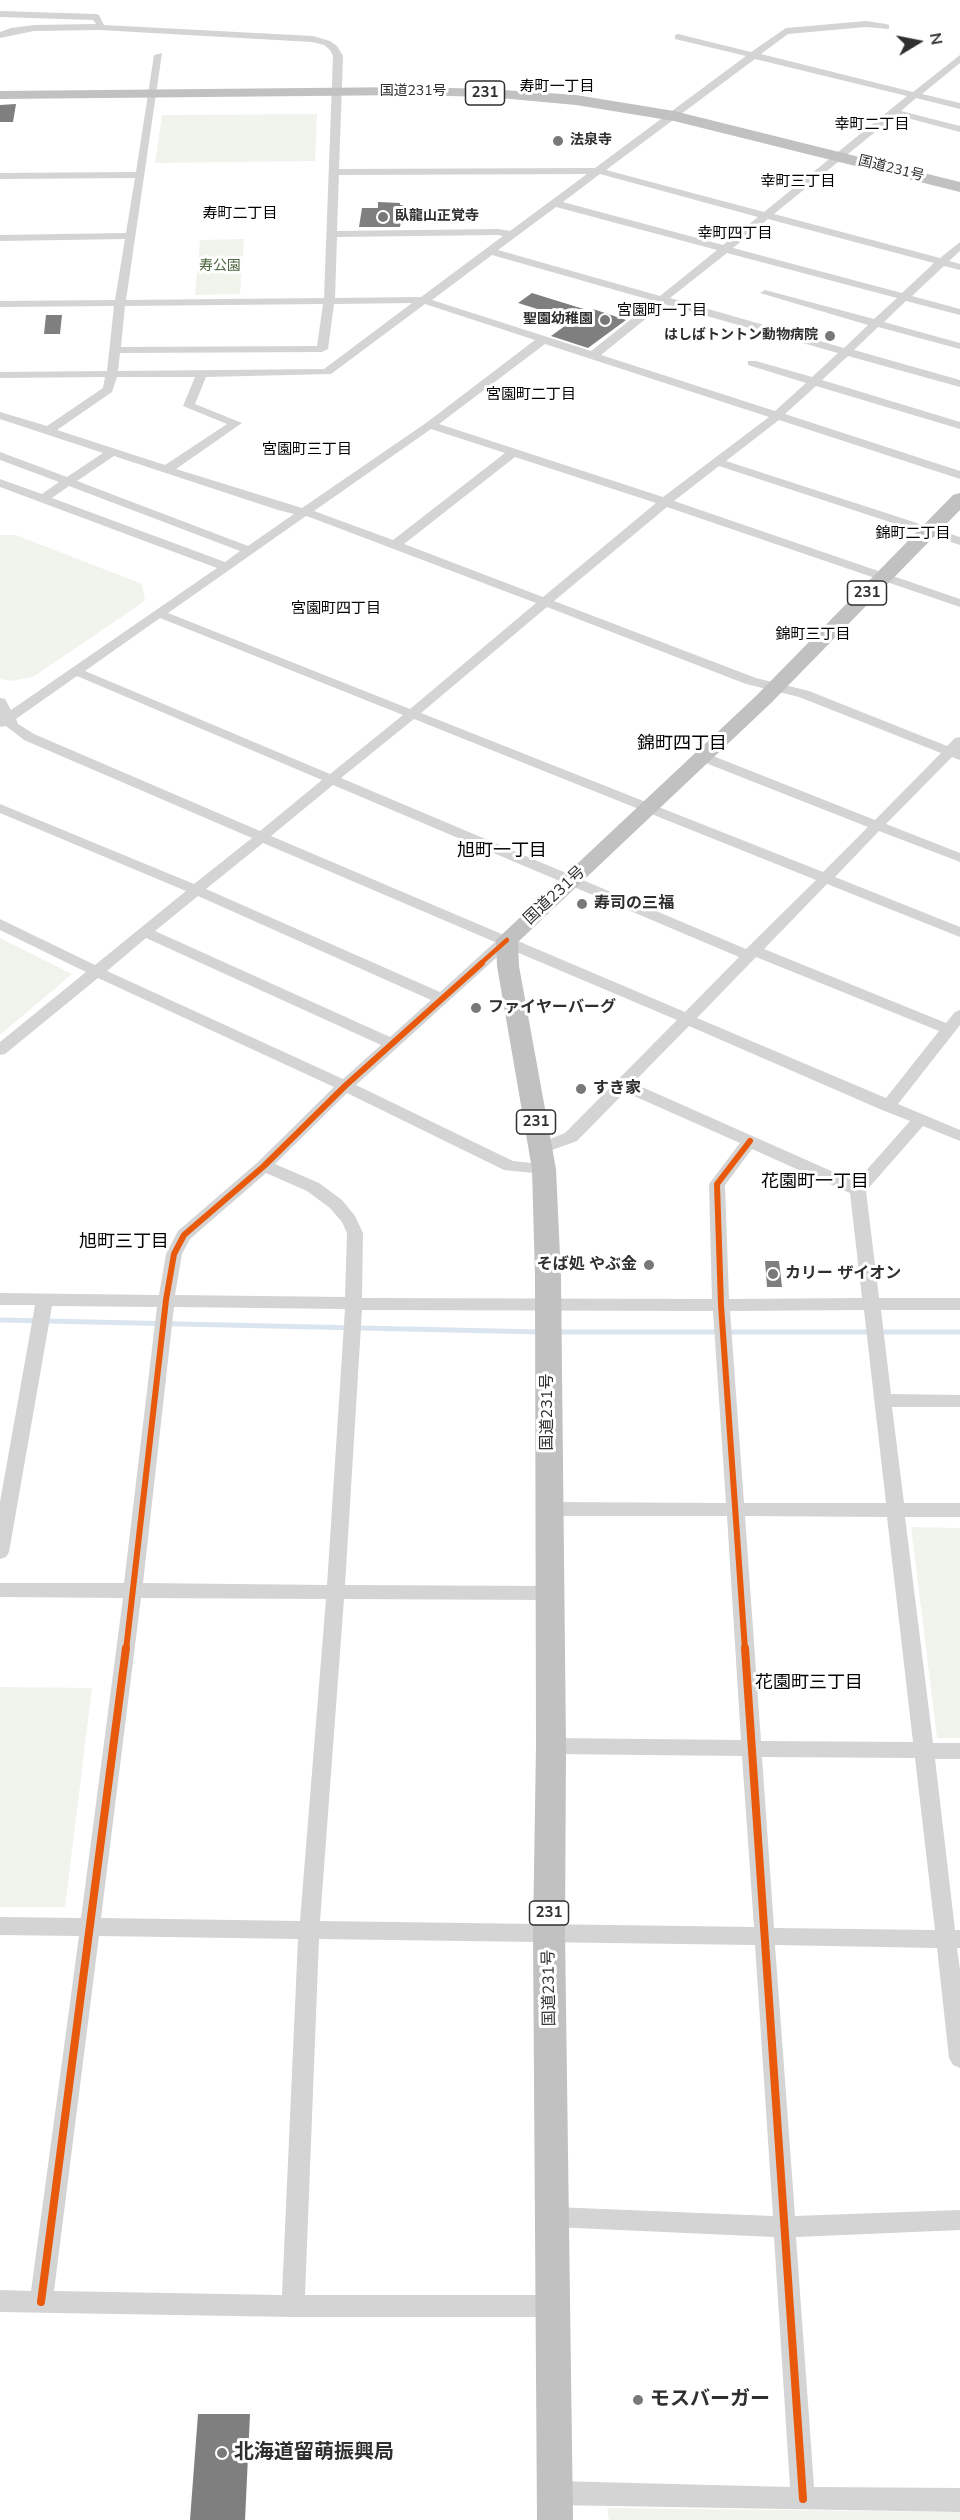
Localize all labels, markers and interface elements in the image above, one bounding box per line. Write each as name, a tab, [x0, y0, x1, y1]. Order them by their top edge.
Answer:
north arrow	[888, 12, 948, 72]
text: N	[924, 31, 948, 47]
district label: 寿町一丁目	[520, 78, 594, 96]
road number: 231	[466, 81, 504, 105]
street label: 国道231号	[379, 84, 447, 100]
district label: 幸町二丁目	[835, 116, 909, 134]
place label: 法泉寺	[570, 133, 612, 149]
marker: 法泉寺	[551, 134, 565, 148]
street label: 国道231号	[856, 153, 926, 185]
district label: 幸町三丁目	[761, 173, 835, 191]
district label: 寿町二丁目	[203, 205, 277, 223]
place label: 臥龍山正覚寺	[395, 209, 479, 225]
marker: 臥龍山正覚寺	[376, 210, 390, 224]
district label: 幸町四丁目	[698, 225, 772, 243]
park label: 寿公園	[199, 259, 241, 275]
district label: 宮園町一丁目	[617, 302, 707, 320]
place label: 聖園幼稚園	[523, 312, 593, 328]
marker: 聖園幼稚園	[598, 313, 612, 327]
place label: はしばトントン動物病院	[664, 328, 818, 344]
marker: はしばトントン動物病院	[823, 329, 837, 343]
district label: 宮園町二丁目	[486, 386, 576, 404]
district label: 宮園町三丁目	[262, 441, 352, 459]
district label: 錦町二丁目	[876, 525, 950, 543]
road number: 231	[848, 581, 886, 605]
district label: 宮園町四丁目	[291, 600, 381, 618]
district label: 錦町三丁目	[776, 626, 850, 644]
district label: 錦町四丁目	[637, 734, 727, 756]
district label: 旭町一丁目	[457, 841, 547, 863]
street label: 国道231号	[520, 863, 590, 929]
place label: 寿司の三福	[594, 894, 674, 914]
marker: 寿司の三福	[575, 897, 589, 911]
place label: ファイヤーバーグ	[488, 998, 616, 1018]
marker: ファイヤーバーグ	[469, 1001, 483, 1015]
place label: すき家	[593, 1079, 641, 1099]
marker: すき家	[574, 1082, 588, 1096]
road number: 231	[516, 1110, 556, 1134]
district label: 花園町一丁目	[761, 1172, 869, 1194]
district label: 旭町三丁目	[79, 1232, 169, 1254]
place label: そば処 やぶ金	[537, 1255, 637, 1275]
marker: そば処 やぶ金	[642, 1258, 656, 1272]
place label: カリー ザイオン	[785, 1264, 901, 1284]
marker: カリー ザイオン	[766, 1267, 780, 1281]
street label: 国道231号	[538, 1374, 558, 1450]
district label: 花園町三丁目	[755, 1673, 863, 1695]
road number: 231	[530, 1901, 568, 1925]
street label: 国道231号	[540, 1949, 560, 2027]
place label: モスバーガー	[650, 2388, 770, 2412]
marker: モスバーガー	[631, 2393, 645, 2407]
place label: 北海道留萌振興局	[234, 2441, 394, 2465]
marker: 北海道留萌振興局	[215, 2446, 229, 2460]

